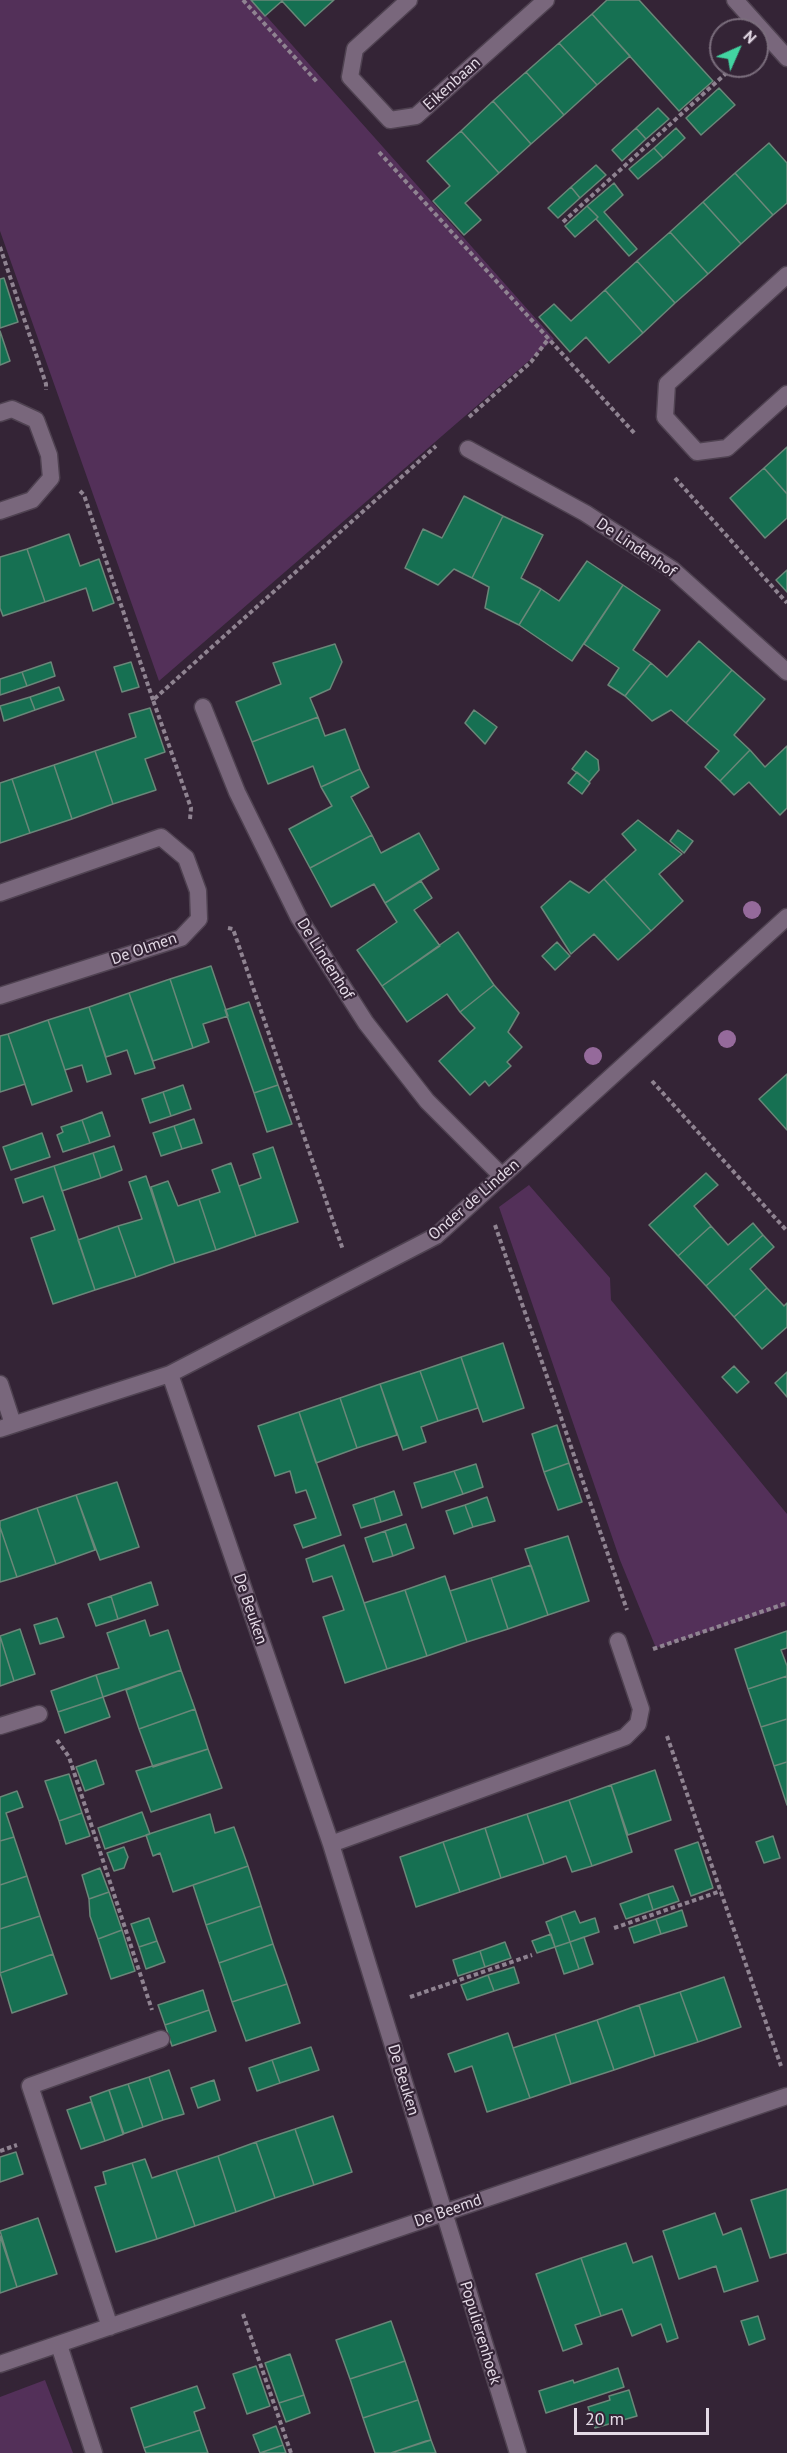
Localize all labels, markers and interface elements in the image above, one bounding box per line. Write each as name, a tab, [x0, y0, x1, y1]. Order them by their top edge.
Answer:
north arrow	[709, 18, 769, 78]
text: N	[740, 26, 761, 47]
street label: Eikenbaan	[419, 53, 485, 115]
street label: De Lindenhof	[593, 514, 679, 582]
street label: De Lindenhof	[293, 915, 357, 1003]
street label: De Olmen	[109, 929, 179, 969]
street label: Onder de Linden	[425, 1155, 523, 1245]
street label: De Beuken	[229, 1571, 271, 1647]
street label: De Beuken	[383, 2042, 423, 2118]
street label: De Beemd	[412, 2191, 484, 2231]
street label: Populierenhoek	[455, 2279, 505, 2387]
scale bar	[577, 2396, 712, 2434]
text: 20 m	[585, 2407, 624, 2430]

